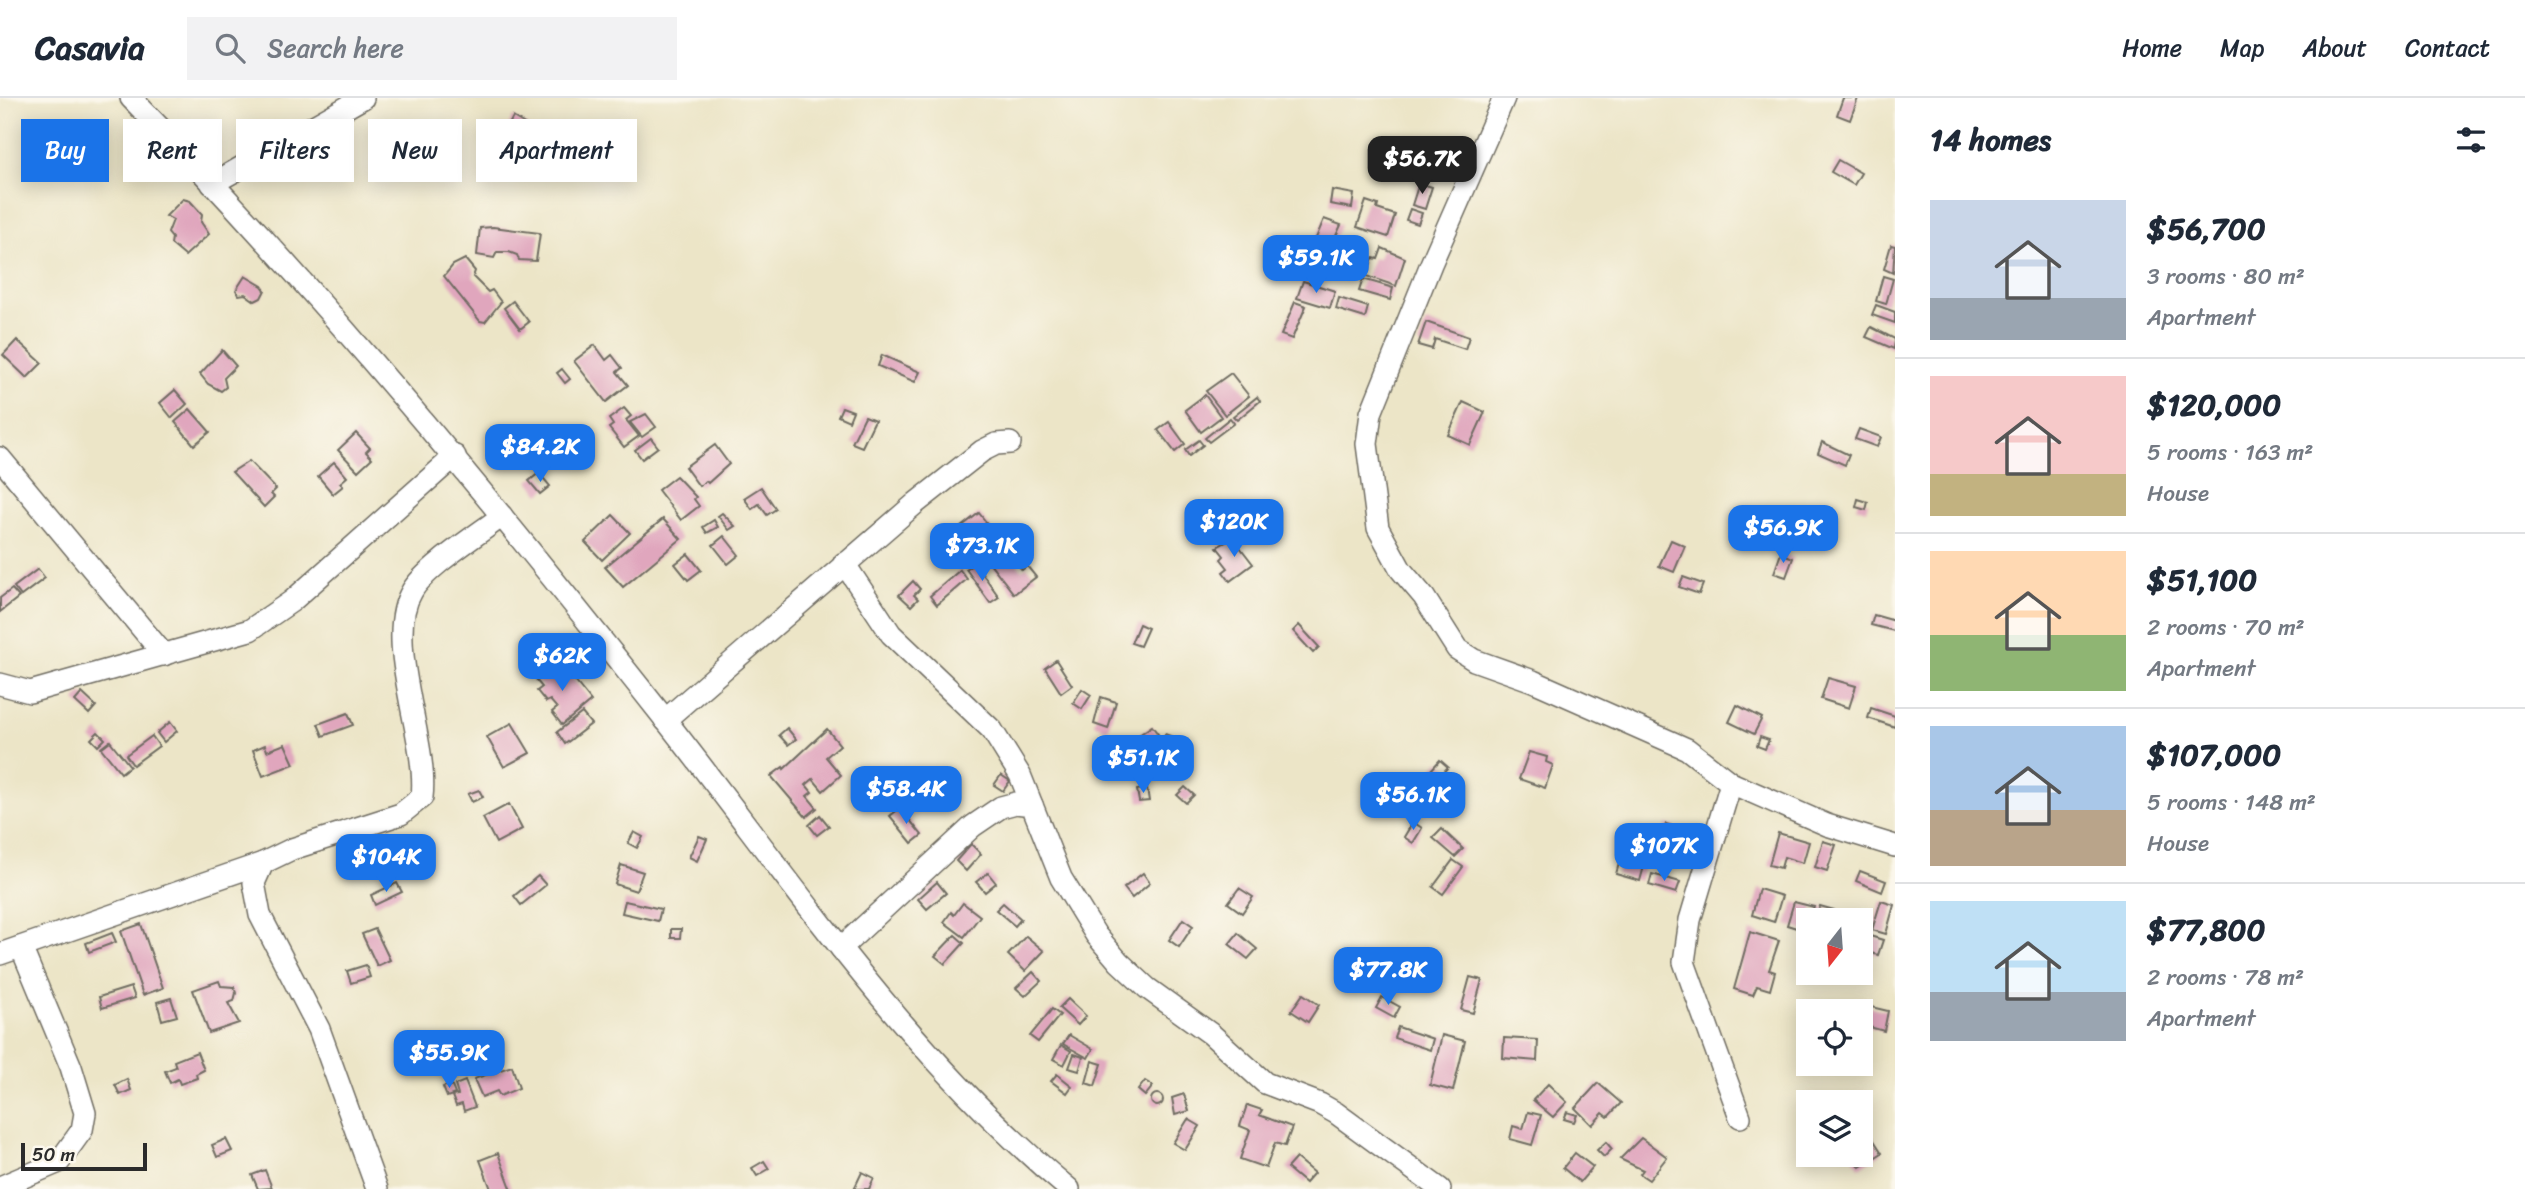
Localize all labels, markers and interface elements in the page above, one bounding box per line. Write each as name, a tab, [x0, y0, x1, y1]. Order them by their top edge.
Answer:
search box	[187, 17, 677, 80]
text: Casavia	[35, 19, 145, 77]
text: Search here	[267, 25, 404, 71]
text: Home	[2122, 27, 2182, 69]
text: Map	[2220, 27, 2264, 69]
text: About	[2302, 27, 2367, 69]
text: Contact	[2405, 27, 2490, 69]
icon: search	[211, 29, 249, 67]
text: 14 homes	[1930, 113, 2051, 167]
chip: Buy	[21, 119, 109, 182]
chip: Rent	[123, 119, 222, 182]
chip: Filters	[236, 119, 354, 182]
chip: New	[368, 119, 462, 182]
chip: Apartment	[476, 119, 637, 182]
icon: filters	[2452, 121, 2490, 159]
pin: $56.7K	[1365, 136, 1479, 196]
text: $56.7K	[1384, 138, 1460, 179]
text: $56,700	[2147, 202, 2266, 256]
icon: home	[1986, 228, 2070, 312]
pin: $59.1K	[1259, 236, 1373, 295]
text: $59.1K	[1279, 237, 1353, 278]
text: 3 rooms · 80 m²	[2147, 256, 2305, 297]
text: Apartment	[2147, 297, 2256, 338]
text: $120,000	[2147, 378, 2281, 432]
icon: home	[1986, 404, 2070, 488]
pin: $84.2K	[483, 424, 597, 484]
text: $84.2K	[501, 426, 579, 467]
text: 5 rooms · 163 m²	[2147, 432, 2313, 473]
text: House	[2147, 473, 2209, 514]
pin: $120K	[1185, 500, 1283, 559]
text: $120K	[1200, 501, 1268, 542]
pin: $56.9K	[1726, 505, 1840, 565]
text: $56.9K	[1744, 507, 1822, 548]
pin: $73.1K	[925, 524, 1039, 583]
text: $73.1K	[946, 525, 1018, 566]
text: $51,100	[2147, 553, 2257, 607]
icon: home	[1986, 579, 2070, 663]
text: 2 rooms · 70 m²	[2147, 607, 2305, 648]
pin: $62K	[521, 634, 603, 693]
text: $62K	[534, 635, 590, 676]
text: Apartment	[2147, 648, 2256, 689]
text: $107,000	[2147, 728, 2281, 782]
pin: $51.1K	[1086, 736, 1200, 795]
text: $51.1K	[1108, 737, 1178, 778]
icon: home	[1986, 754, 2070, 838]
pin: $58.4K	[849, 766, 963, 826]
text: $58.4K	[867, 768, 945, 809]
pin: $56.1K	[1356, 772, 1470, 832]
text: $56.1K	[1376, 774, 1450, 815]
text: 5 rooms · 148 m²	[2147, 782, 2316, 823]
text: House	[2147, 823, 2209, 864]
pin: $107K	[1615, 824, 1713, 883]
text: $107K	[1631, 825, 1698, 866]
pin: $104K	[337, 834, 435, 894]
text: $104K	[352, 836, 420, 877]
text: $77,800	[2147, 903, 2266, 957]
north arrow	[1796, 908, 1872, 985]
map controls	[1796, 908, 1873, 1167]
icon: home	[1986, 929, 2070, 1013]
pin: $77.8K	[1331, 948, 1445, 1007]
text: $77.8K	[1350, 949, 1426, 990]
text: 2 rooms · 78 m²	[2147, 957, 2304, 998]
text: Apartment	[2147, 998, 2256, 1039]
button: locate	[1796, 999, 1873, 1076]
pin: $55.9K	[392, 1030, 506, 1090]
text: $55.9K	[410, 1032, 488, 1073]
button: layers	[1796, 1090, 1873, 1167]
text: 50 m	[32, 1138, 75, 1171]
scale bar	[21, 1140, 147, 1172]

